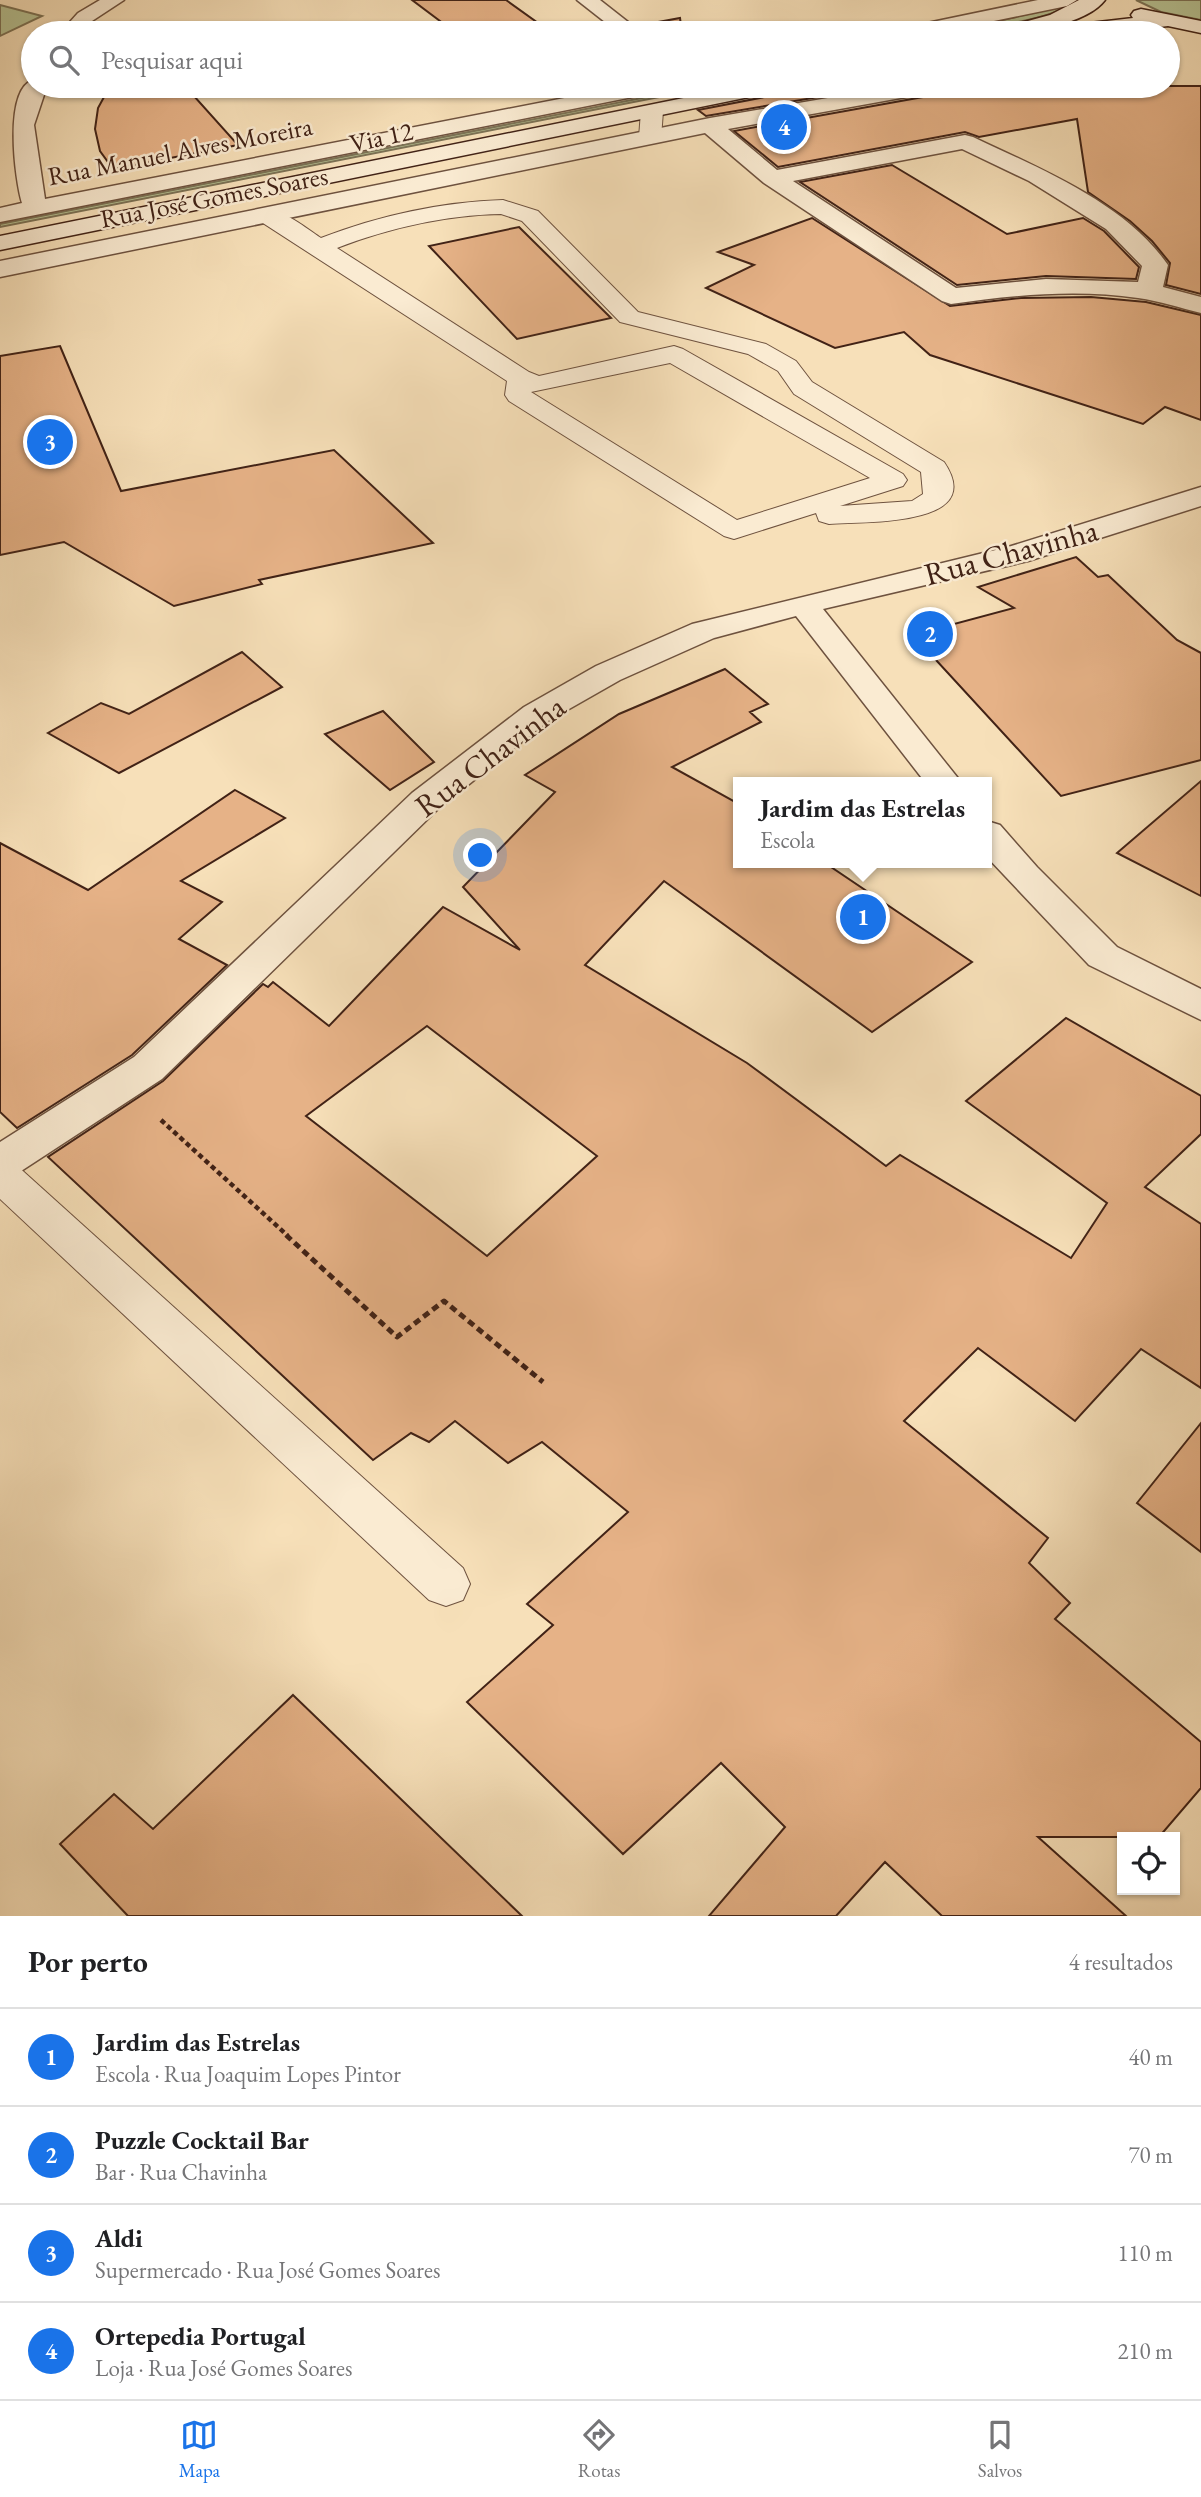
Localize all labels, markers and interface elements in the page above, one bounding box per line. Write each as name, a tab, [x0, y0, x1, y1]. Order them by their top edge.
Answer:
search box	[21, 21, 1180, 98]
icon: search	[45, 41, 83, 79]
text: Pesquisar aqui	[101, 43, 243, 77]
pin: 4	[761, 101, 807, 153]
street label: Rua Manuel Alves Moreira	[45, 109, 316, 193]
street label: Via 12	[346, 114, 416, 160]
street label: Rua José Gomes Soares	[97, 158, 331, 236]
pin: 3	[27, 416, 73, 468]
street label: Rua Chavinha	[920, 509, 1103, 595]
pin: 2	[907, 608, 953, 660]
street label: Rua Chavinha	[406, 685, 574, 826]
popup	[733, 777, 992, 868]
text: Jardim das Estrelas	[760, 791, 965, 825]
text: Escola	[760, 825, 815, 855]
your location	[463, 838, 497, 872]
pin: 1	[840, 891, 886, 943]
map controls	[1117, 1832, 1180, 1895]
button: locate	[1117, 1832, 1180, 1895]
text: Por perto	[28, 1942, 148, 1981]
text: 4 resultados	[1069, 1947, 1173, 1977]
text: Jardim das Estrelas	[95, 2025, 300, 2059]
text: 1	[45, 2042, 57, 2072]
text: 40 m	[1128, 2042, 1173, 2072]
text: Escola · Rua Joaquim Lopes Pintor	[95, 2059, 401, 2089]
text: Puzzle Cocktail Bar	[95, 2123, 309, 2157]
text: 2	[45, 2140, 57, 2170]
text: 70 m	[1128, 2140, 1173, 2170]
text: Bar · Rua Chavinha	[95, 2157, 267, 2187]
text: Aldi	[95, 2221, 143, 2255]
text: 3	[45, 2238, 57, 2268]
text: 110 m	[1117, 2238, 1173, 2268]
text: Supermercado · Rua José Gomes Soares	[95, 2255, 440, 2285]
text: Ortepedia Portugal	[95, 2319, 306, 2353]
text: 4	[45, 2336, 57, 2366]
text: 210 m	[1117, 2336, 1173, 2366]
text: Loja · Rua José Gomes Soares	[95, 2353, 352, 2383]
tab: Mapa	[179, 2416, 220, 2483]
tab: Rotas	[578, 2416, 620, 2483]
tab: Salvos	[978, 2416, 1022, 2483]

